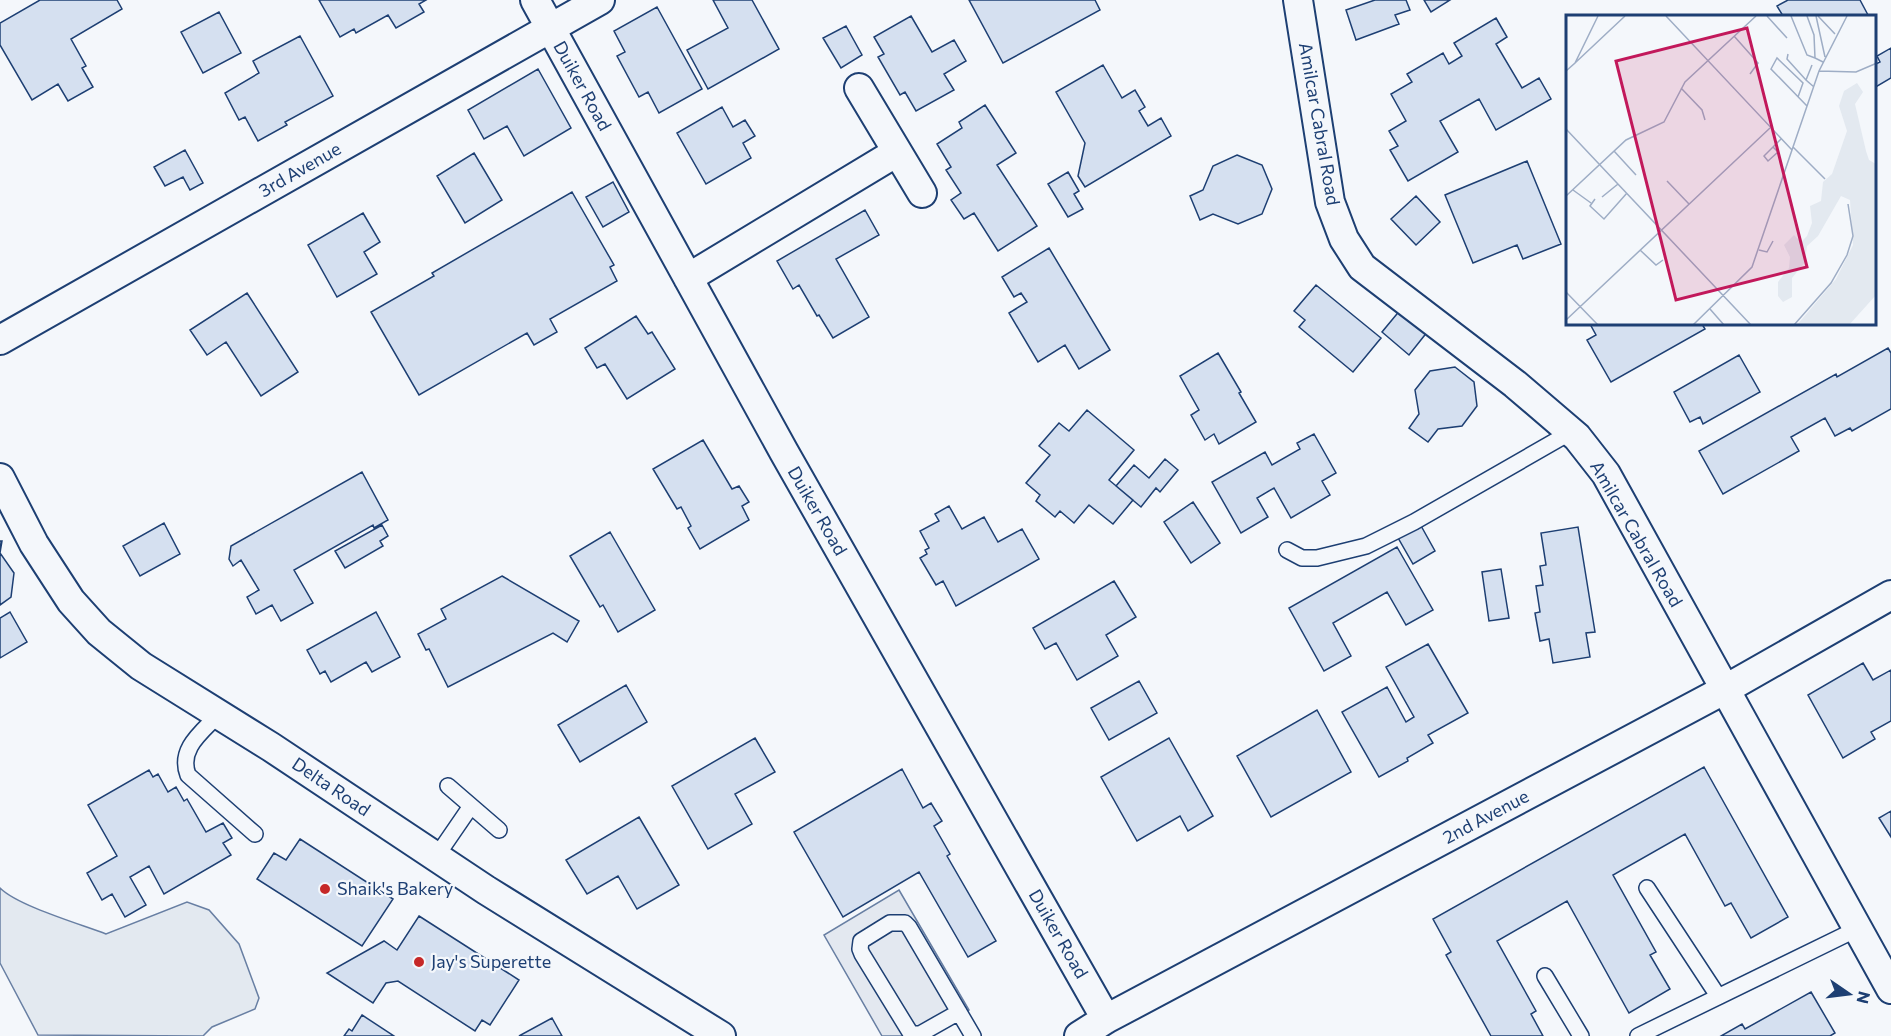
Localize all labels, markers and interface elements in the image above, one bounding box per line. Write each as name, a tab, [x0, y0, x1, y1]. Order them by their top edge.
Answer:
inset map	[1566, 15, 1876, 326]
street label: Duiker Road	[549, 37, 617, 134]
street label: Amilcar Cabral Road	[1295, 41, 1345, 207]
street label: 3rd Avenue	[255, 137, 344, 201]
street label: Amilcar Cabral Road	[1586, 456, 1688, 611]
street label: Duiker Road	[783, 462, 852, 559]
street label: Delta Road	[288, 752, 375, 820]
street label: 2nd Avenue	[1439, 784, 1532, 848]
place label: Shaik's Bakery	[337, 877, 453, 899]
marker: Shaik's Bakery	[318, 882, 332, 896]
street label: Duiker Road	[1024, 885, 1093, 982]
place label: Jay's Superette	[431, 950, 551, 972]
marker: Jay's Superette	[412, 955, 426, 969]
north arrow	[1819, 964, 1879, 1024]
text: N	[1853, 990, 1875, 1006]

